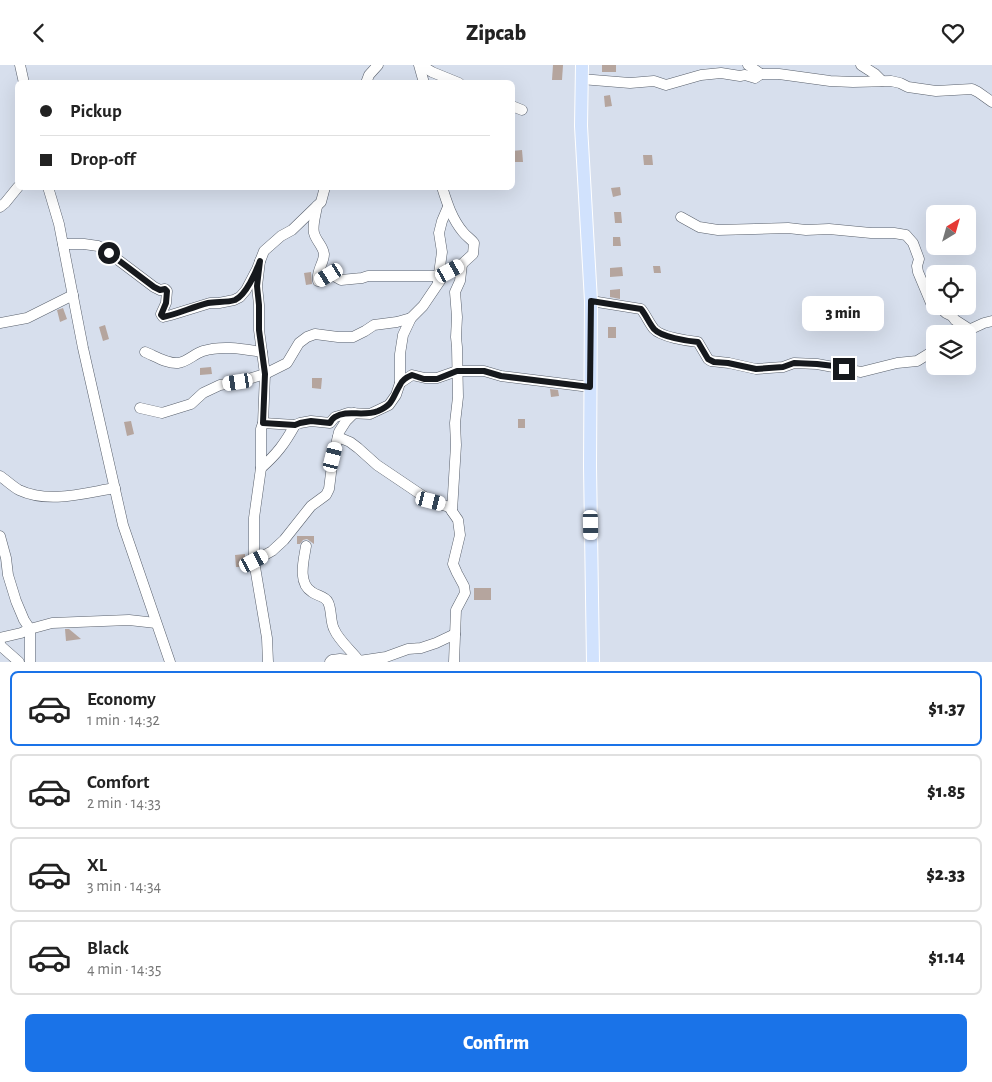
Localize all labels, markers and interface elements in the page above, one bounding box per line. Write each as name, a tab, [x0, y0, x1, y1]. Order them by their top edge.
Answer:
icon: back	[25, 19, 53, 47]
icon: heart	[939, 19, 967, 47]
text: Zipcab	[466, 22, 526, 44]
text: Pickup	[70, 102, 122, 121]
text: Drop-off	[70, 150, 135, 169]
north arrow	[926, 205, 976, 255]
map controls	[926, 205, 976, 375]
route start	[98, 242, 120, 264]
car	[433, 257, 466, 285]
car	[312, 261, 345, 289]
button: locate	[926, 265, 976, 315]
callout: 3 min	[803, 297, 885, 331]
text: 3 min	[825, 305, 861, 321]
button: layers	[926, 325, 976, 375]
route end	[833, 358, 855, 380]
car	[222, 372, 253, 392]
car	[322, 441, 343, 473]
car	[414, 490, 447, 512]
car	[583, 510, 598, 540]
car	[237, 548, 270, 574]
icon: car	[27, 686, 72, 731]
text: Economy	[87, 690, 156, 709]
text: $1.37	[928, 699, 965, 718]
text: 1 min · 14:32	[87, 712, 160, 728]
icon: car	[27, 769, 72, 814]
text: Comfort	[87, 773, 149, 792]
text: $1.85	[927, 782, 965, 801]
text: 2 min · 14:33	[87, 795, 161, 811]
icon: car	[27, 852, 72, 897]
text: XL	[87, 856, 107, 875]
text: $2.33	[926, 865, 965, 884]
text: 3 min · 14:34	[87, 878, 161, 894]
icon: car	[27, 935, 72, 980]
text: Black	[87, 939, 129, 958]
text: $1.14	[928, 948, 965, 967]
text: 4 min · 14:35	[87, 961, 161, 977]
button: Confirm	[25, 1014, 967, 1072]

